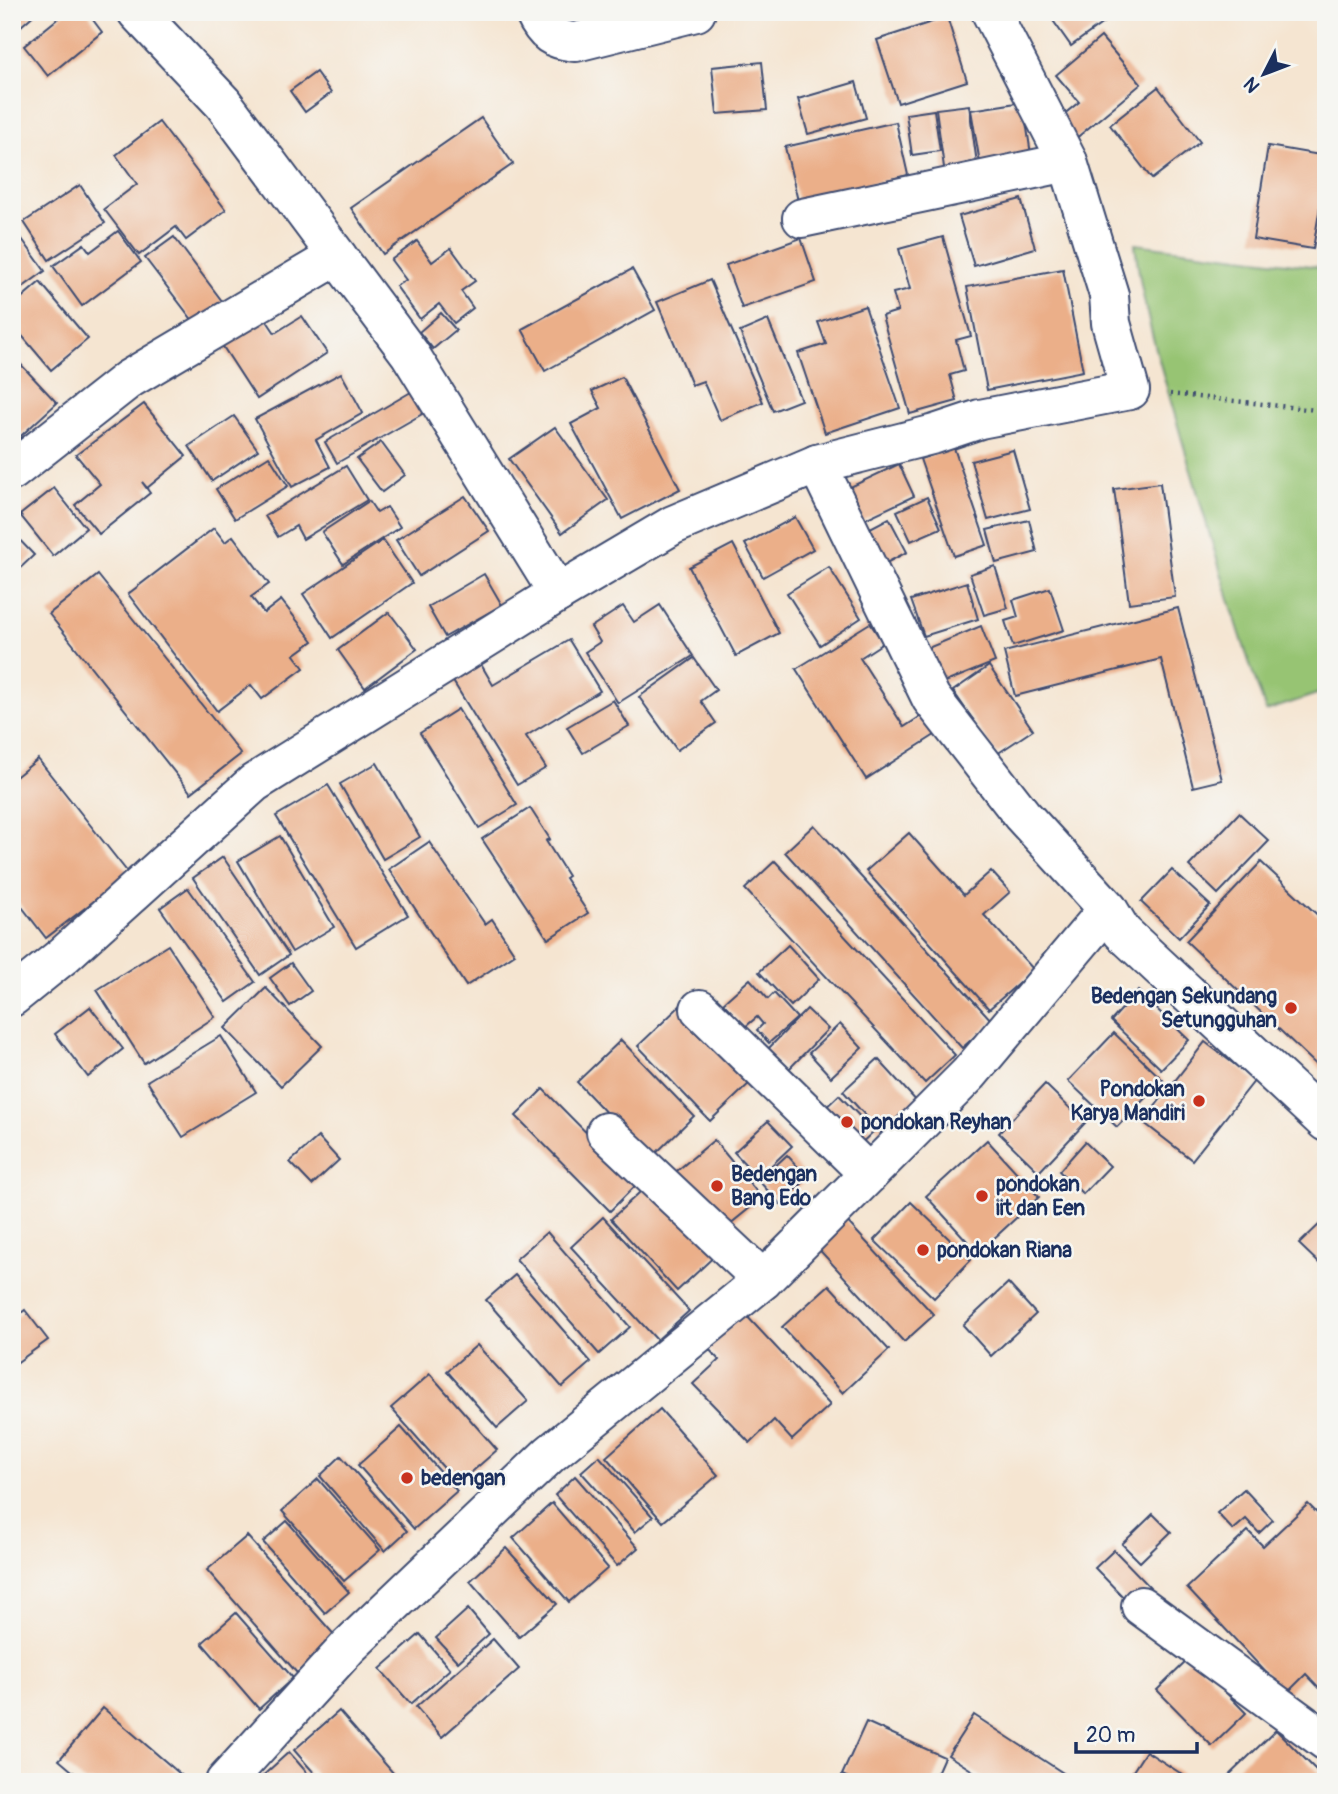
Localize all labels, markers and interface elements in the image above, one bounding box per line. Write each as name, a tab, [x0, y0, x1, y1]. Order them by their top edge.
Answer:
north arrow	[1230, 38, 1300, 108]
text: N	[1239, 72, 1265, 98]
place label: Bedengan Sekundang Setungguhan	[1091, 983, 1277, 1034]
marker: Bedengan Sekundang Setungguhan	[1283, 1000, 1299, 1016]
place label: Pondokan Karya Mandiri	[1070, 1076, 1185, 1127]
marker: Pondokan Karya Mandiri	[1191, 1093, 1207, 1109]
place label: pondokan Reyhan	[861, 1109, 1012, 1136]
marker: pondokan Reyhan	[839, 1114, 855, 1130]
place label: Bedengan Bang Edo	[731, 1161, 817, 1212]
place label: pondokan iit dan Een	[996, 1171, 1085, 1222]
marker: Bedengan Bang Edo	[709, 1178, 725, 1194]
marker: pondokan iit dan Een	[974, 1188, 990, 1204]
place label: pondokan Riana	[937, 1237, 1072, 1264]
marker: pondokan Riana	[915, 1242, 931, 1258]
place label: bedengan	[421, 1465, 506, 1492]
marker: bedengan	[399, 1470, 415, 1486]
scale bar	[1076, 1710, 1196, 1754]
text: 20 m	[1086, 1722, 1135, 1749]

